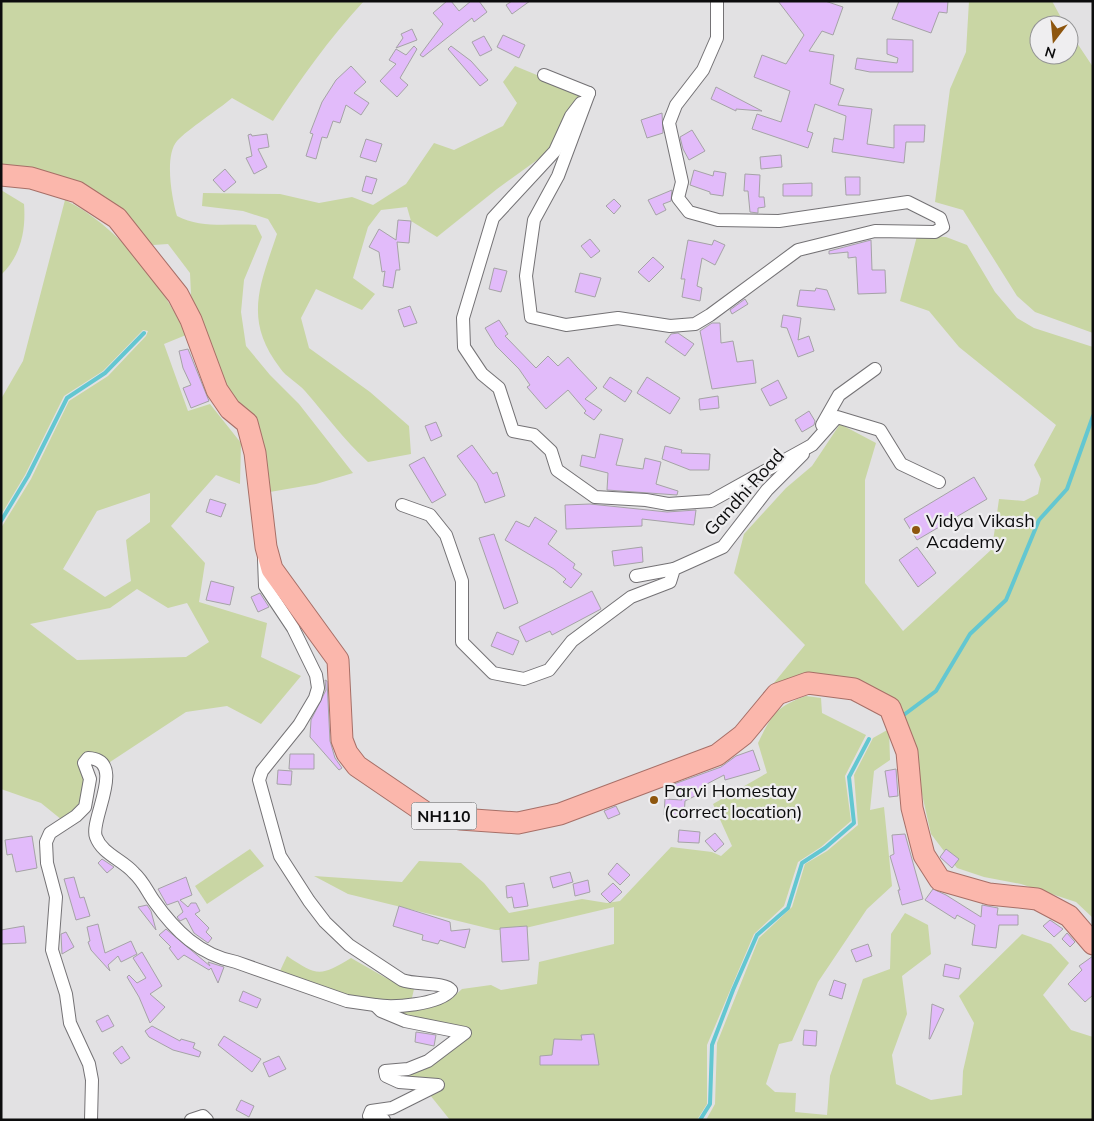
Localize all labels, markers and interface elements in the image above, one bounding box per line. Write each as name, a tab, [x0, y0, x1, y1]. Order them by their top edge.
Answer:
north arrow	[1029, 15, 1079, 65]
text: N	[1043, 42, 1058, 63]
street label: Gandhi Road	[699, 444, 789, 540]
place label: Vidya Vikash Academy	[926, 509, 1035, 553]
marker: Vidya Vikash Academy	[910, 524, 922, 536]
place label: Parvi Homestay (correct location)	[664, 779, 803, 823]
marker: Parvi Homestay (correct location)	[648, 794, 660, 806]
road number: NH110	[412, 802, 476, 829]

